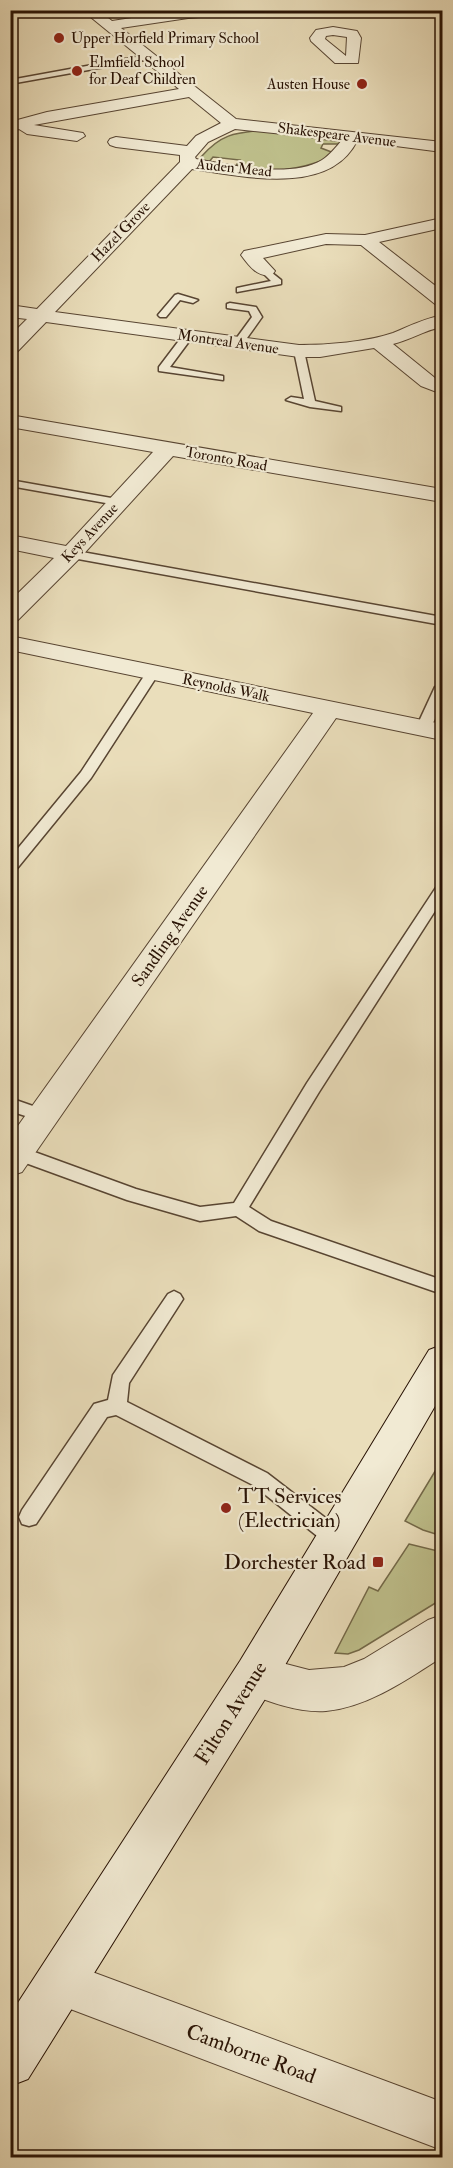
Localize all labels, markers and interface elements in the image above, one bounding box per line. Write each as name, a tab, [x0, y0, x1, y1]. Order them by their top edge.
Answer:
place label: Upper Horfield Primary School	[71, 29, 259, 49]
marker: Upper Horfield Primary School	[52, 31, 66, 45]
place label: Elmfield School for Deaf Children	[89, 53, 196, 89]
marker: Elmfield School for Deaf Children	[70, 64, 84, 78]
place label: Austen House	[266, 75, 350, 94]
marker: Austen House	[355, 77, 369, 91]
street label: Shakespeare Avenue	[277, 118, 397, 153]
street label: Auden Mead	[194, 154, 273, 181]
street label: Hazel Grove	[87, 198, 155, 266]
street label: Montreal Avenue	[176, 325, 280, 359]
street label: Toronto Road	[183, 442, 269, 476]
street label: Keys Avenue	[58, 499, 122, 567]
street label: Reynolds Walk	[181, 669, 271, 707]
street label: Sandling Avenue	[126, 880, 214, 991]
place label: TT Services (Electrician)	[238, 1483, 341, 1534]
marker: TT Services (Electrician)	[219, 1501, 233, 1515]
place label: Dorchester Road	[224, 1549, 367, 1576]
marker: Dorchester Road	[371, 1555, 385, 1569]
street label: Filton Avenue	[189, 1656, 273, 1770]
street label: Camborne Road	[182, 2018, 320, 2090]

